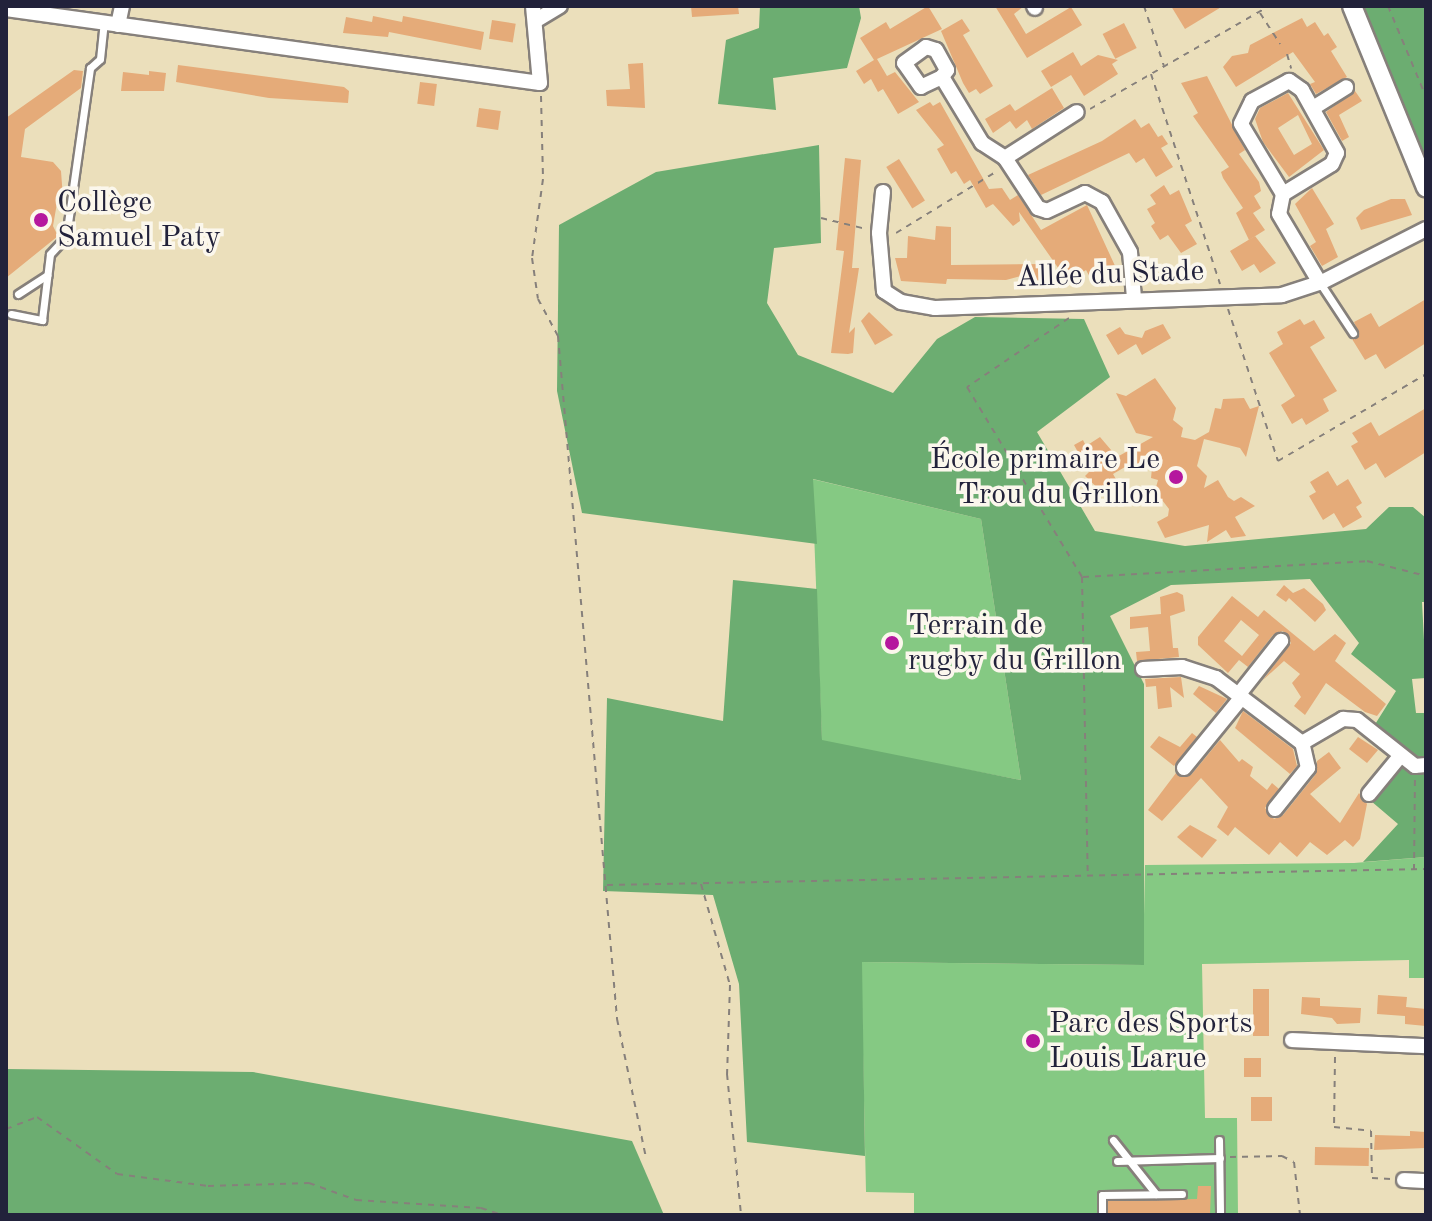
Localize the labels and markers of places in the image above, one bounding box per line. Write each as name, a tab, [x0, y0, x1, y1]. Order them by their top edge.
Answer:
place label: Collège Samuel Paty	[57, 185, 221, 256]
marker: Collège Samuel Paty	[32, 211, 50, 229]
place label: École primaire Le Trou du Grillon	[930, 442, 1160, 512]
marker: École primaire Le Trou du Grillon	[1167, 468, 1185, 486]
place label: Terrain de rugby du Grillon	[908, 608, 1122, 678]
marker: Terrain de rugby du Grillon	[883, 634, 901, 652]
place label: Parc des Sports Louis Larue	[1049, 1006, 1252, 1076]
marker: Parc des Sports Louis Larue	[1024, 1032, 1042, 1050]

